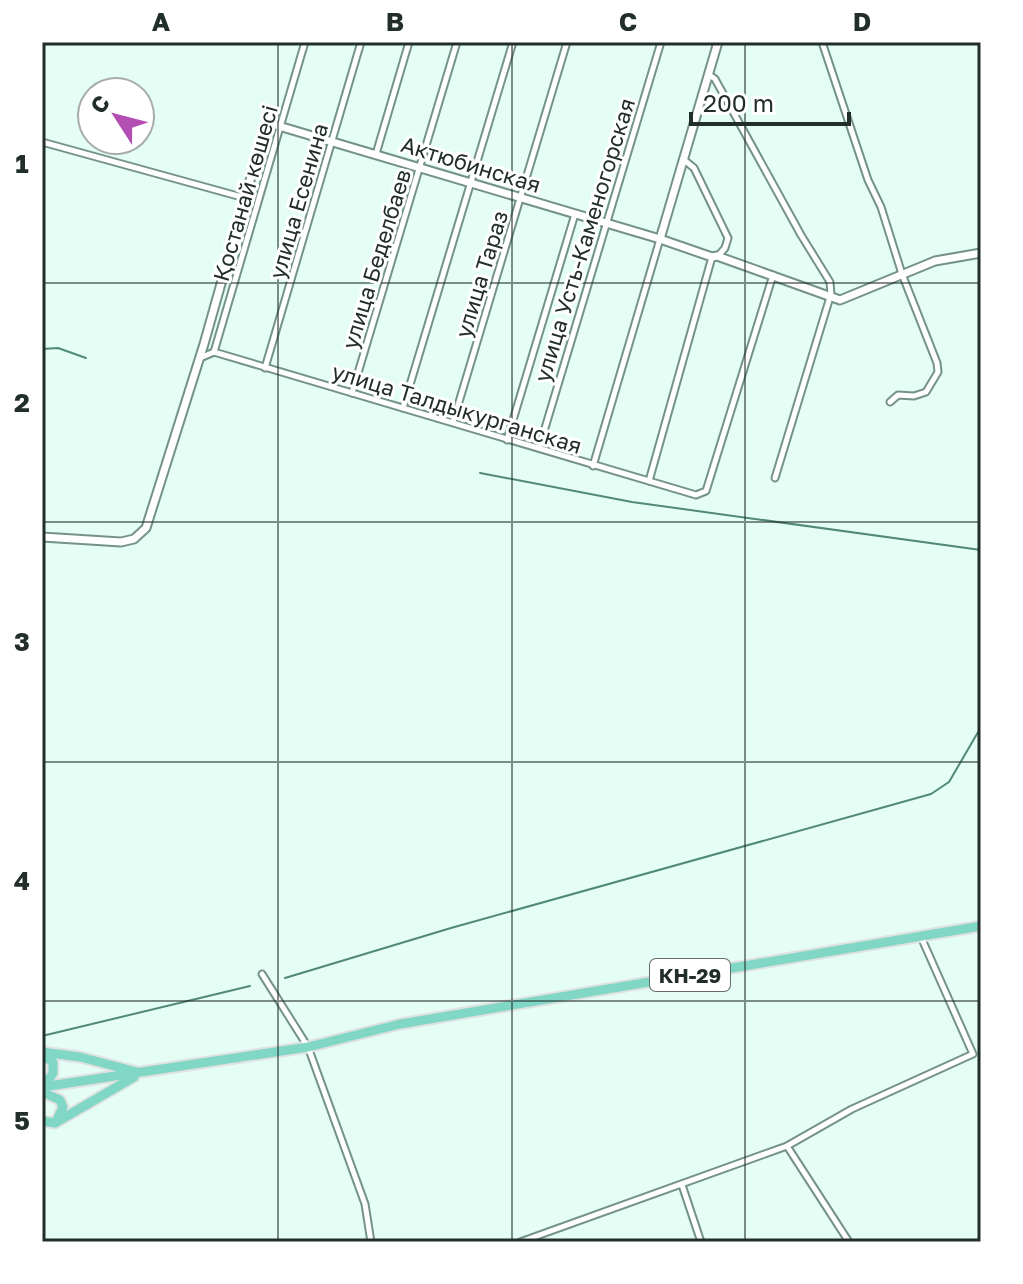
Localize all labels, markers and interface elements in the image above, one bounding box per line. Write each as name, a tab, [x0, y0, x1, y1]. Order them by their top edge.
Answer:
text: A	[152, 6, 171, 37]
text: B	[386, 6, 404, 37]
text: C	[619, 6, 637, 37]
text: D	[853, 6, 871, 37]
north arrow	[76, 76, 156, 156]
scale bar	[691, 76, 849, 126]
text: 200 m	[703, 88, 774, 117]
text: С	[84, 90, 115, 118]
street label: улица Усть-Каменогорская	[528, 95, 640, 385]
street label: Қостанай көшесі	[207, 102, 283, 284]
street label: улица Есенина	[263, 120, 333, 282]
street label: Актюбинская	[398, 130, 544, 198]
text: 1	[15, 148, 29, 179]
street label: улица Беделбаев	[336, 166, 416, 352]
street label: улица Тараз	[449, 207, 513, 341]
street label: улица Талдыкурганская	[329, 357, 585, 459]
text: 2	[14, 387, 30, 418]
text: 3	[14, 626, 30, 657]
text: 4	[14, 865, 30, 896]
road number: КН-29	[650, 959, 730, 991]
text: 5	[14, 1105, 30, 1136]

